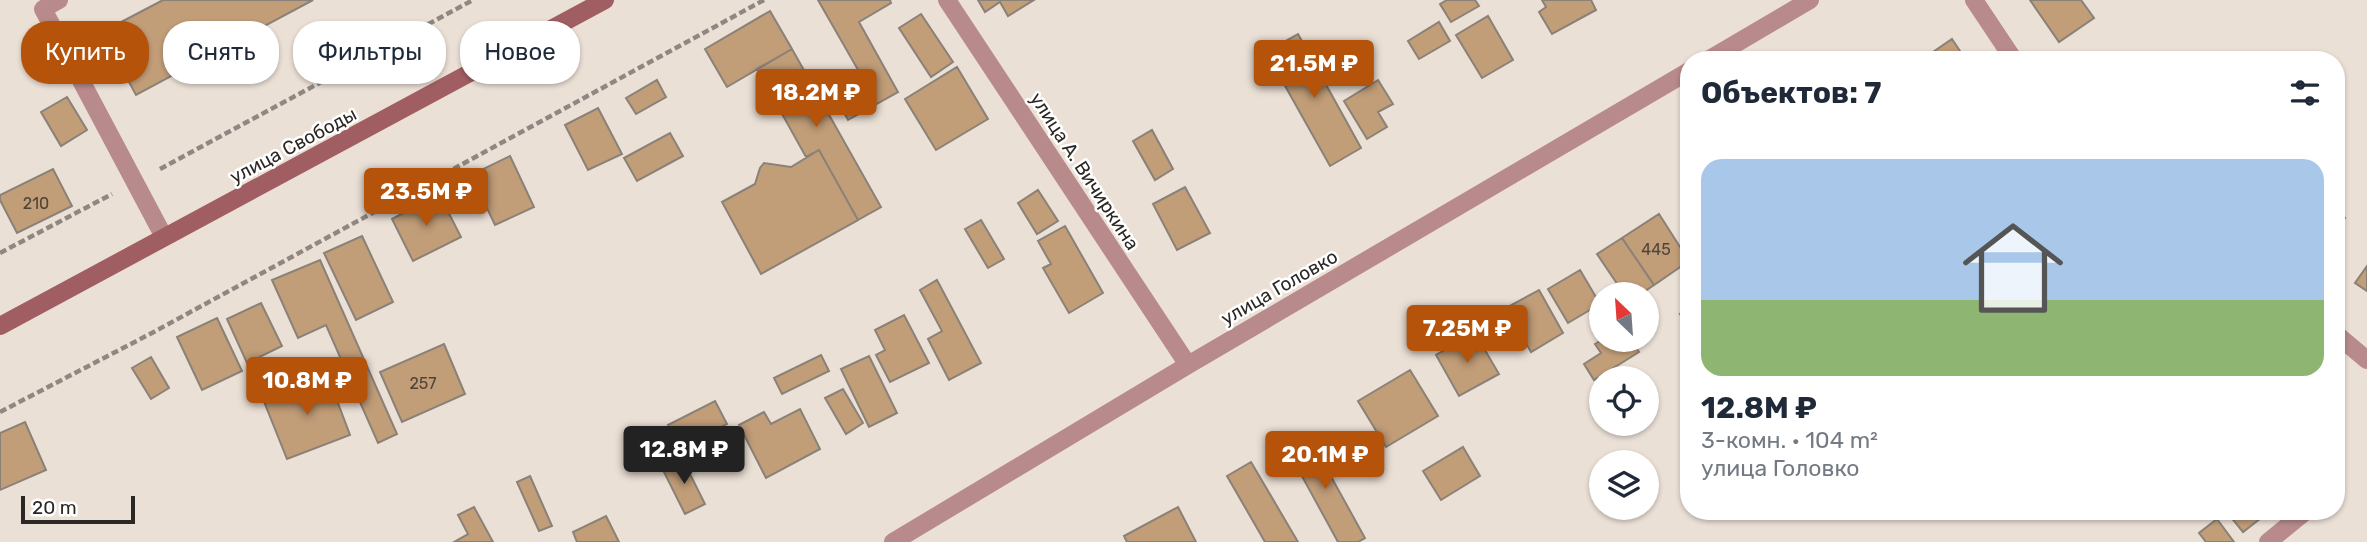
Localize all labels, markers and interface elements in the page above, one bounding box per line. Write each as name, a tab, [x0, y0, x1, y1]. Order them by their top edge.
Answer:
chip: Купить	[21, 21, 149, 84]
chip: Снять	[163, 21, 279, 84]
chip: Фильтры	[293, 21, 446, 84]
chip: Новое	[460, 21, 580, 84]
pin: 21.5M ₽	[1249, 41, 1379, 100]
text: 21.5M ₽	[1270, 49, 1358, 77]
pin: 18.2M ₽	[751, 69, 881, 129]
icon: filters	[2286, 74, 2324, 112]
text: Объектов: 7	[1701, 75, 1882, 111]
text: 18.2M ₽	[772, 78, 860, 106]
street label: улица А. Вичиркина	[1025, 88, 1144, 254]
street label: улица Свободы	[226, 102, 361, 189]
pin: 23.5M ₽	[361, 168, 491, 228]
text: 23.5M ₽	[380, 177, 472, 205]
house number: 210	[23, 194, 49, 213]
icon: home	[1950, 205, 2076, 331]
house number: 445	[1641, 240, 1671, 259]
street label: улица Головко	[1217, 245, 1342, 330]
north arrow	[1589, 282, 1659, 352]
map controls	[1589, 282, 1659, 520]
pin: 7.25M ₽	[1402, 306, 1532, 365]
text: 7.25M ₽	[1423, 314, 1511, 342]
pin: 10.8M ₽	[242, 358, 372, 417]
text: 10.8M ₽	[262, 366, 352, 394]
button: locate	[1589, 366, 1659, 436]
house number: 257	[409, 374, 437, 393]
text: 12.8M ₽	[1701, 390, 1817, 426]
pin: 12.8M ₽	[619, 426, 749, 486]
text: 3-комн. · 104 m²	[1701, 426, 1878, 454]
pin: 20.1M ₽	[1260, 432, 1390, 491]
text: 12.8M ₽	[640, 435, 728, 463]
text: 20.1M ₽	[1281, 440, 1369, 468]
button: layers	[1589, 450, 1659, 520]
text: улица Головко	[1701, 454, 1859, 482]
scale bar	[21, 493, 135, 525]
text: 20 m	[32, 496, 77, 519]

